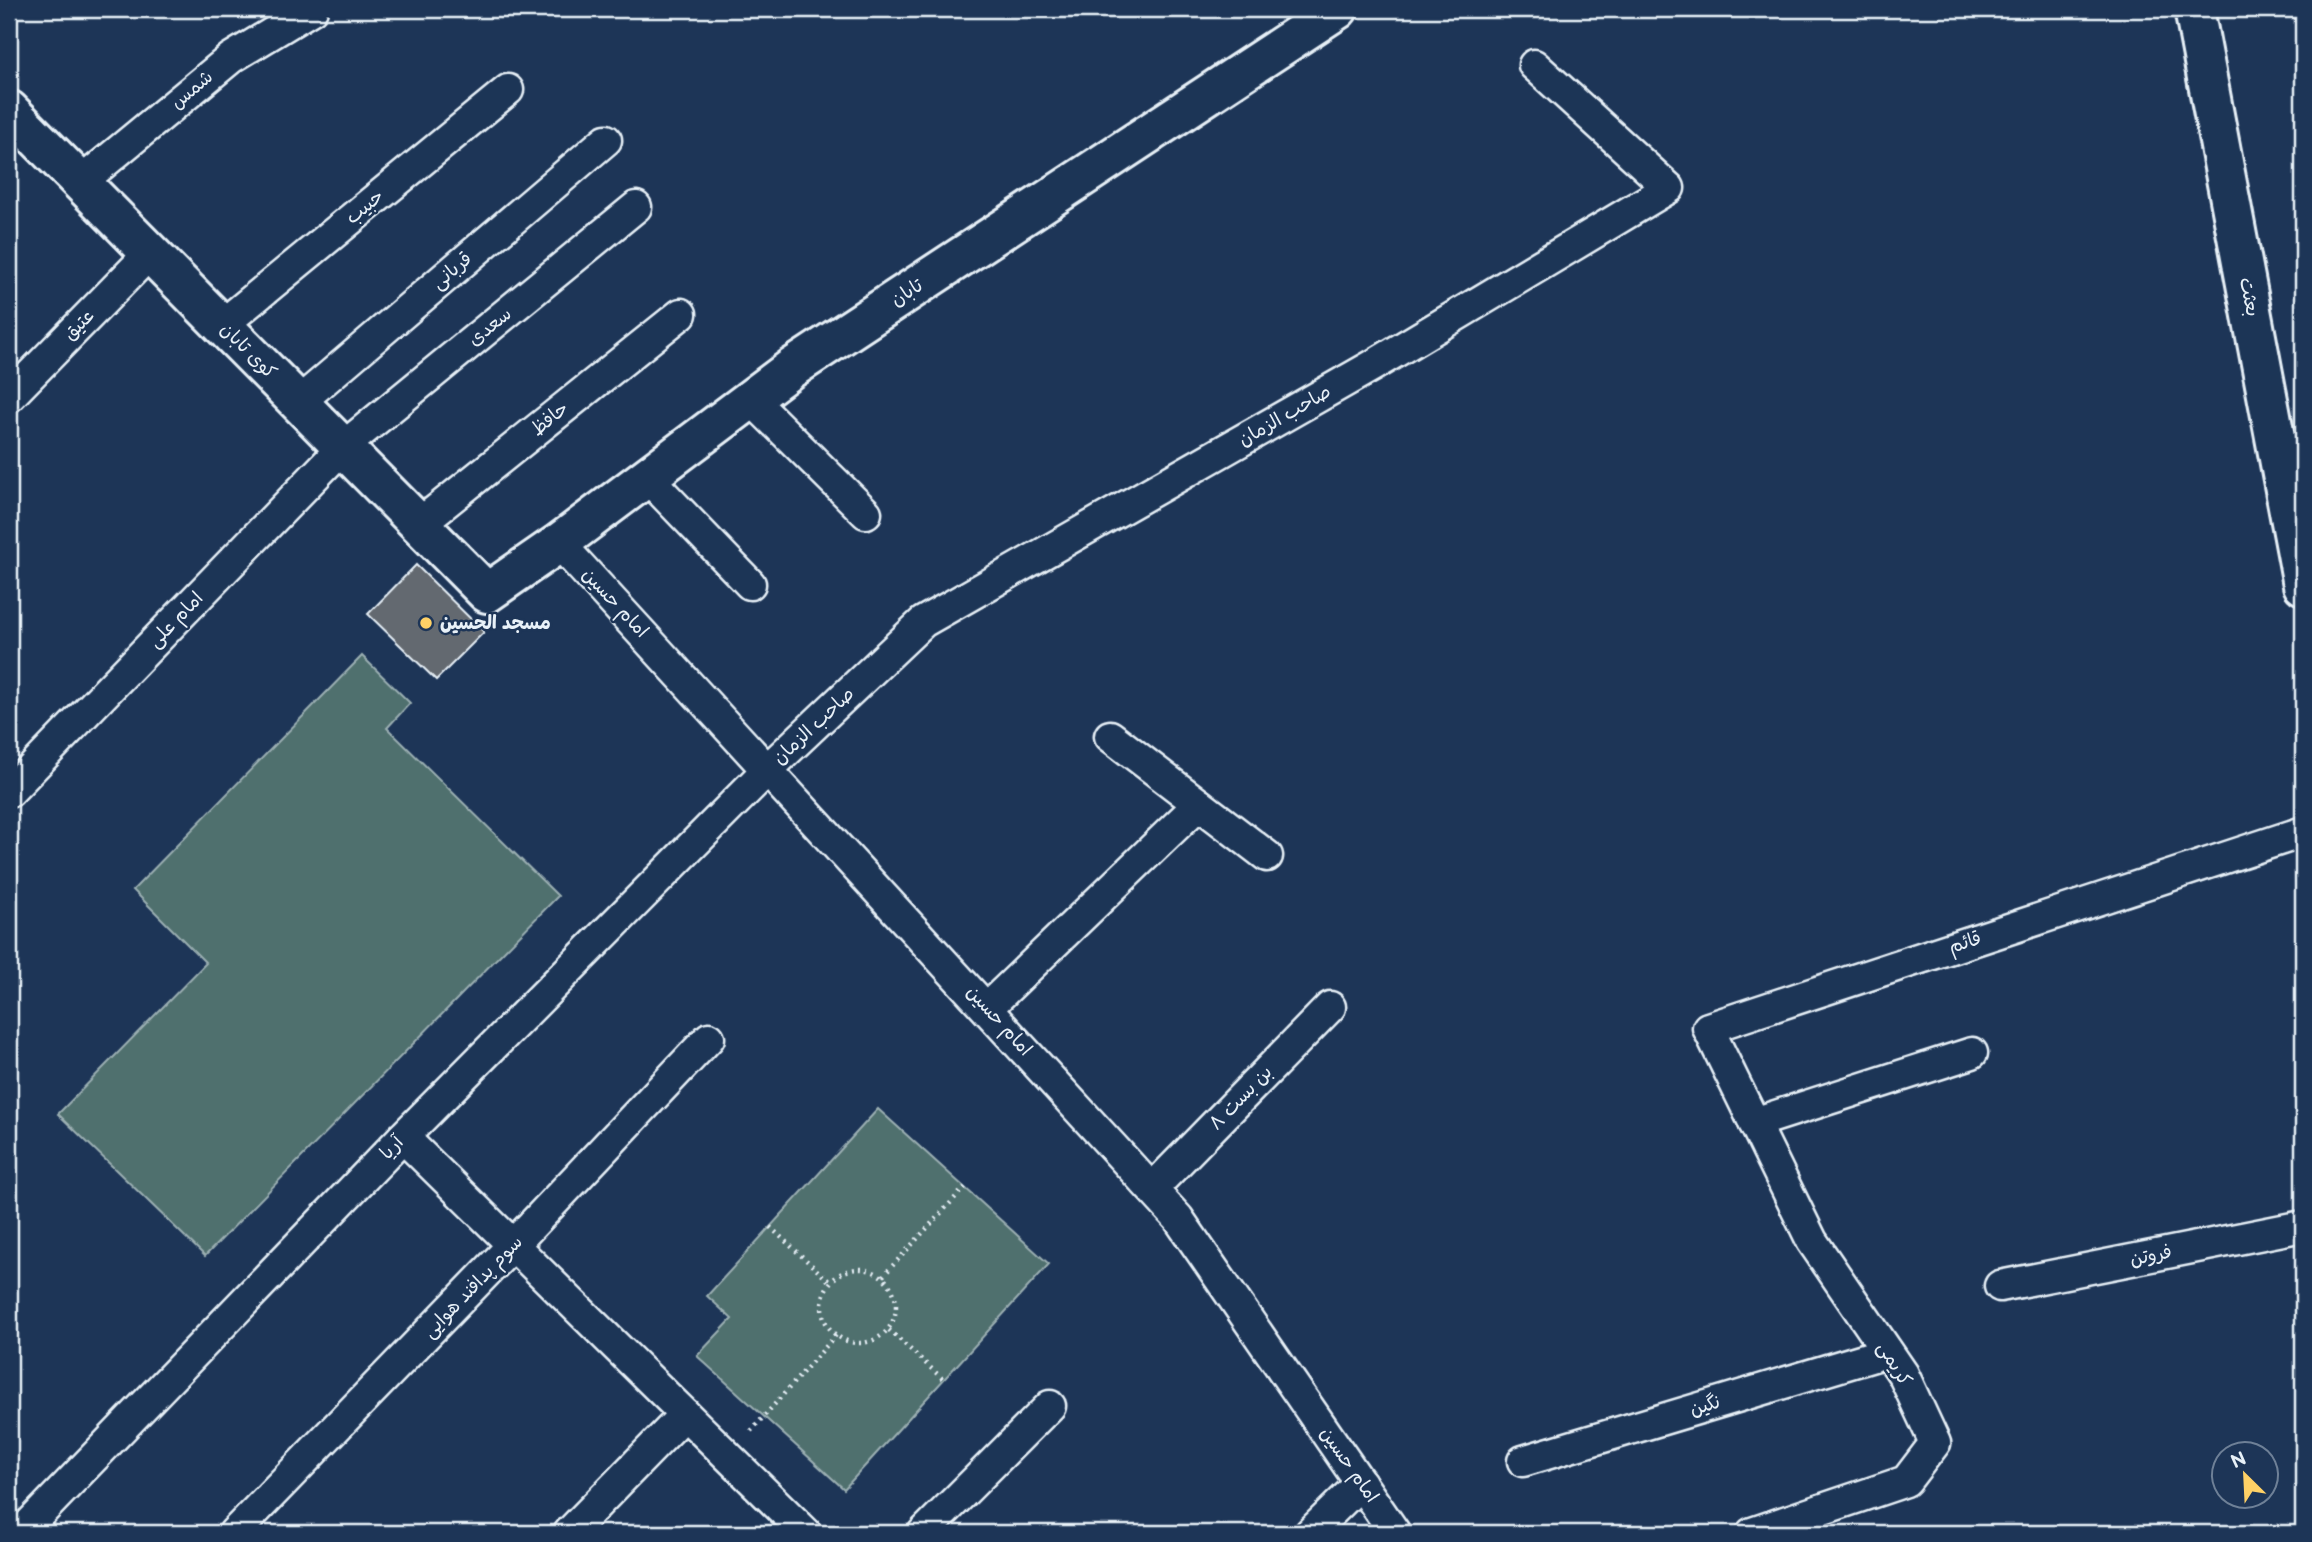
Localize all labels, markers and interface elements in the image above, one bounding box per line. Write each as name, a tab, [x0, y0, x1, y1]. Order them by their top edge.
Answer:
street label: شمس	[166, 66, 218, 114]
street label: حبیب	[341, 185, 389, 229]
street label: قربانی	[427, 248, 477, 294]
street label: تابان	[887, 274, 928, 312]
street label: بعثت	[2234, 276, 2264, 318]
street label: سعدی	[464, 302, 516, 352]
street label: عتیق	[59, 304, 99, 346]
street label: کوی تابان	[215, 318, 281, 384]
street label: صاحب الزمان	[1235, 380, 1335, 452]
street label: حافظ	[527, 397, 573, 441]
street label: امام حسین	[575, 563, 653, 644]
street label: امام علی	[144, 587, 210, 654]
place label: مسجد الحسین	[440, 612, 551, 635]
marker: مسجد الحسین	[418, 615, 434, 631]
street label: صاحب الزمان	[768, 682, 860, 770]
street label: قائم	[1946, 927, 1985, 961]
street label: امام حسین	[960, 981, 1037, 1062]
street label: بن بست ۸	[1205, 1061, 1277, 1135]
street label: آریا	[375, 1130, 409, 1165]
street label: سوم پدافند هوایی	[418, 1231, 529, 1344]
street label: فروتن	[2128, 1241, 2174, 1271]
street label: کریمی	[1872, 1338, 1916, 1390]
street label: نگین	[1687, 1391, 1723, 1421]
street label: امام حسین	[1313, 1423, 1383, 1508]
north arrow	[2210, 1440, 2280, 1510]
text: N	[2227, 1447, 2250, 1474]

